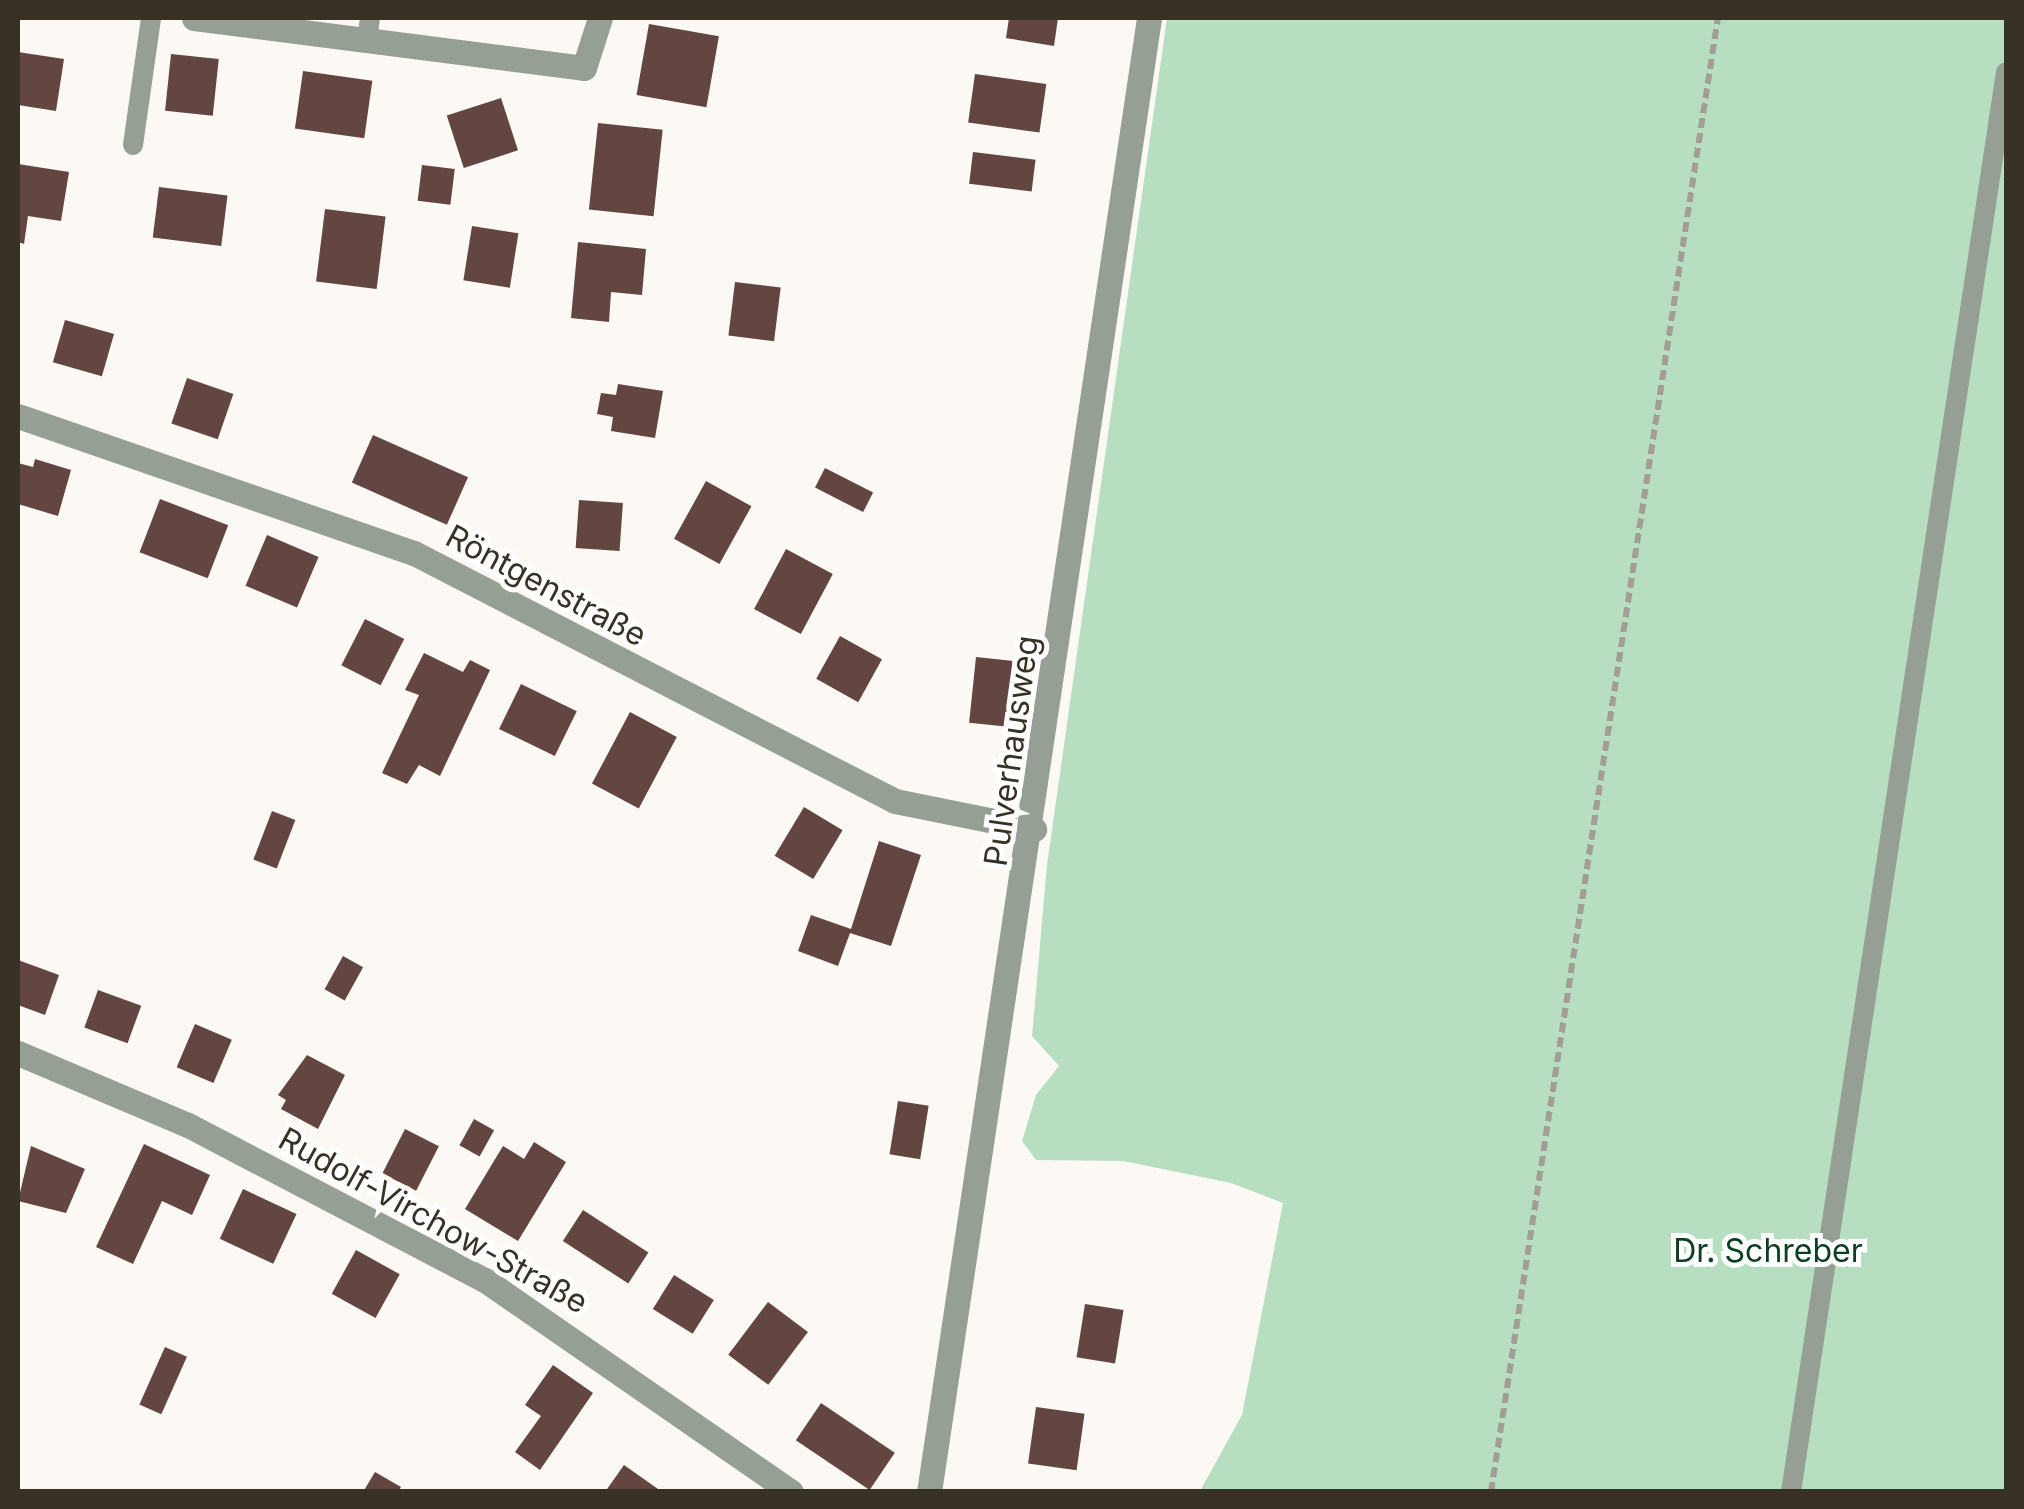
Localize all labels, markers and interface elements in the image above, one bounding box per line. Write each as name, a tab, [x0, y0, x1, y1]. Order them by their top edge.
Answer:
street label: Röntgenstraße	[439, 517, 653, 655]
street label: Pulverhausweg	[977, 633, 1047, 869]
street label: Rudolf-Virchow-Straße	[272, 1120, 594, 1322]
park label: Dr. Schreber	[1673, 1232, 1863, 1270]

